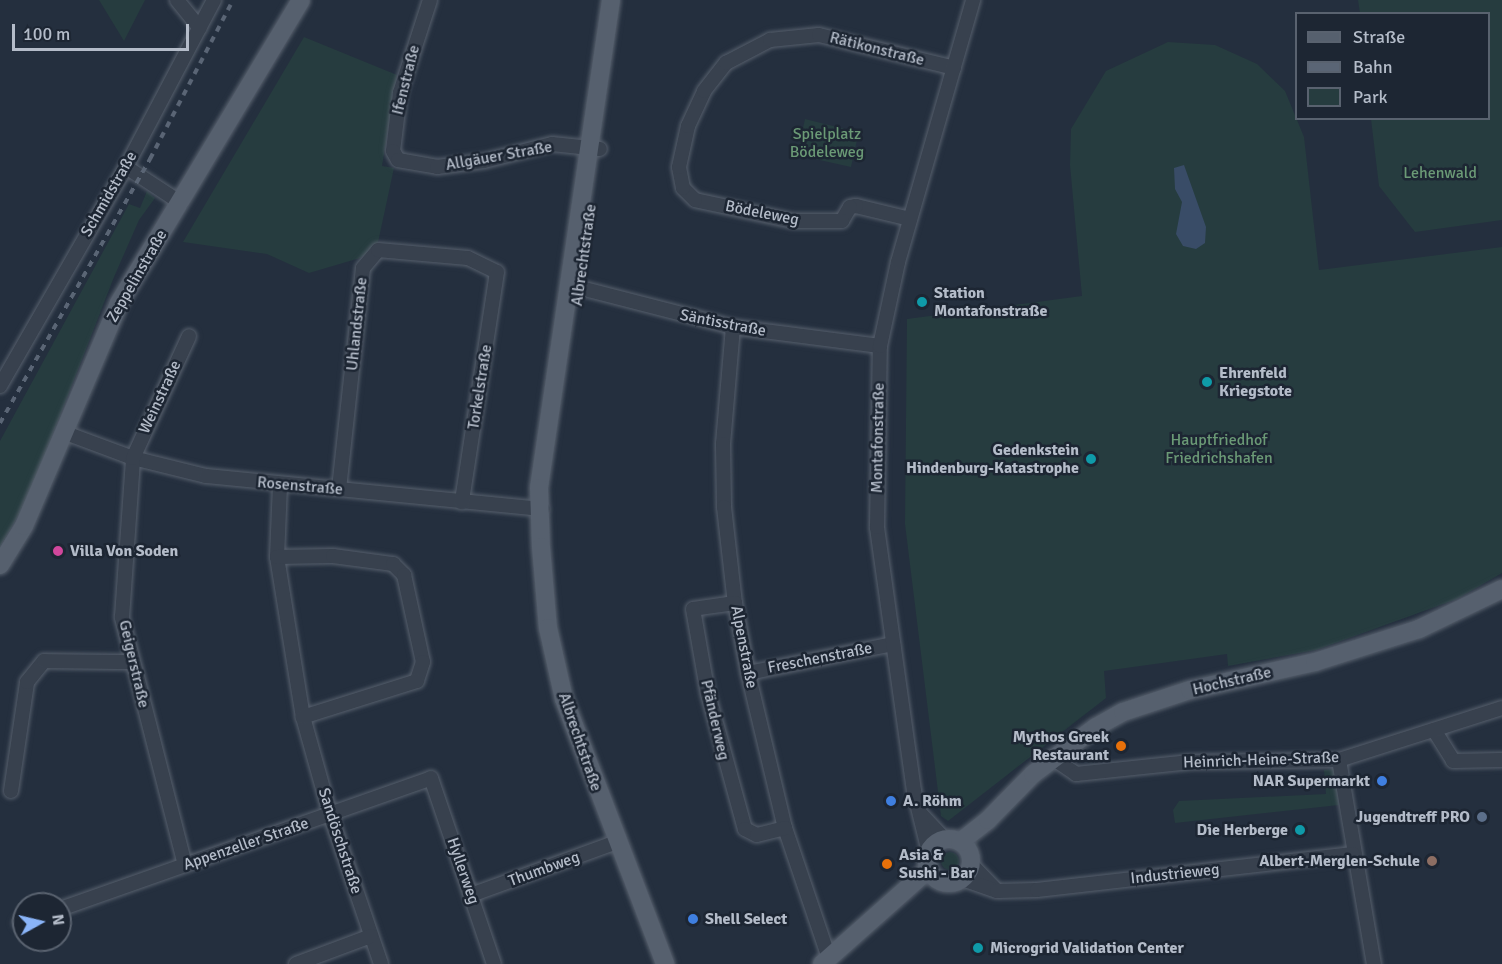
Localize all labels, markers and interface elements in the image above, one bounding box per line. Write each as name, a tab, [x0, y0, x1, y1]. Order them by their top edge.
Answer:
scale bar	[15, 12, 192, 50]
legend	[1295, 12, 1490, 120]
text: 100 m	[23, 23, 70, 45]
text: Straße	[1353, 26, 1405, 48]
street label: Rätikonstraße	[828, 28, 926, 70]
street label: Ifenstraße	[388, 43, 424, 117]
text: Bahn	[1353, 56, 1393, 78]
text: Park	[1353, 86, 1388, 108]
park label: Spielplatz Bödeleweg	[790, 124, 864, 162]
street label: Allgäuer Straße	[444, 137, 554, 175]
street label: Schmidstraße	[77, 148, 141, 240]
park label: Lehenwald	[1403, 163, 1477, 183]
street label: Bödeleweg	[724, 196, 800, 230]
street label: Albrechtstraße	[567, 203, 601, 307]
street label: Zeppelinstraße	[103, 226, 171, 326]
street label: Uhlandstraße	[343, 276, 371, 372]
place label: Station Montafonstraße	[934, 283, 1047, 321]
marker: Station Montafonstraße	[915, 295, 929, 309]
street label: Säntisstraße	[678, 305, 768, 341]
street label: Torkelstraße	[464, 343, 496, 431]
street label: Weinstraße	[135, 357, 185, 437]
place label: Ehrenfeld Kriegstote	[1219, 363, 1292, 401]
marker: Ehrenfeld Kriegstote	[1200, 375, 1214, 389]
street label: Montafonstraße	[867, 383, 889, 493]
park label: Hauptfriedhof Friedrichshafen	[1165, 430, 1273, 468]
place label: Gedenkstein Hindenburg-Katastrophe	[906, 440, 1079, 478]
marker: Gedenkstein Hindenburg-Katastrophe	[1084, 452, 1098, 466]
street label: Rosenstraße	[256, 473, 344, 499]
place label: Villa Von Soden	[70, 541, 178, 561]
marker: Villa Von Soden	[51, 544, 65, 558]
street label: Alpenstraße	[727, 604, 761, 690]
street label: Geigerstraße	[115, 618, 153, 710]
street label: Freschenstraße	[766, 638, 874, 678]
street label: Hochstraße	[1191, 663, 1273, 699]
street label: Pfänderweg	[696, 678, 734, 762]
street label: Albrechtstraße	[554, 690, 606, 794]
place label: Mythos Greek Restaurant	[1013, 727, 1109, 765]
marker: Mythos Greek Restaurant	[1114, 739, 1128, 753]
street label: Heinrich-Heine-Straße	[1183, 748, 1339, 772]
place label: NAR Supermarkt	[1253, 771, 1370, 791]
marker: NAR Supermarkt	[1375, 774, 1389, 788]
street label: Sandöschstraße	[314, 786, 366, 896]
place label: A. Röhm	[903, 791, 962, 811]
marker: A. Röhm	[884, 794, 898, 808]
place label: Jugendtreff PRO	[1356, 807, 1470, 827]
marker: Jugendtreff PRO	[1475, 810, 1489, 824]
street label: Appenzeller Straße	[181, 814, 311, 874]
place label: Die Herberge	[1197, 820, 1288, 840]
marker: Die Herberge	[1293, 823, 1307, 837]
street label: Hyllerweg	[443, 835, 483, 907]
place label: Asia & Sushi - Bar	[899, 845, 975, 883]
street label: Thumbweg	[506, 847, 582, 891]
place label: Albert-Merglen-Schule	[1259, 851, 1420, 871]
marker: Albert-Merglen-Schule	[1425, 854, 1439, 868]
marker: Asia & Sushi - Bar	[880, 857, 894, 871]
street label: Industrieweg	[1130, 860, 1220, 888]
north arrow	[12, 892, 72, 952]
place label: Shell Select	[705, 909, 787, 929]
marker: Shell Select	[686, 912, 700, 926]
text: N	[47, 913, 69, 927]
place label: Microgrid Validation Center	[990, 938, 1184, 958]
marker: Microgrid Validation Center	[971, 941, 985, 955]

